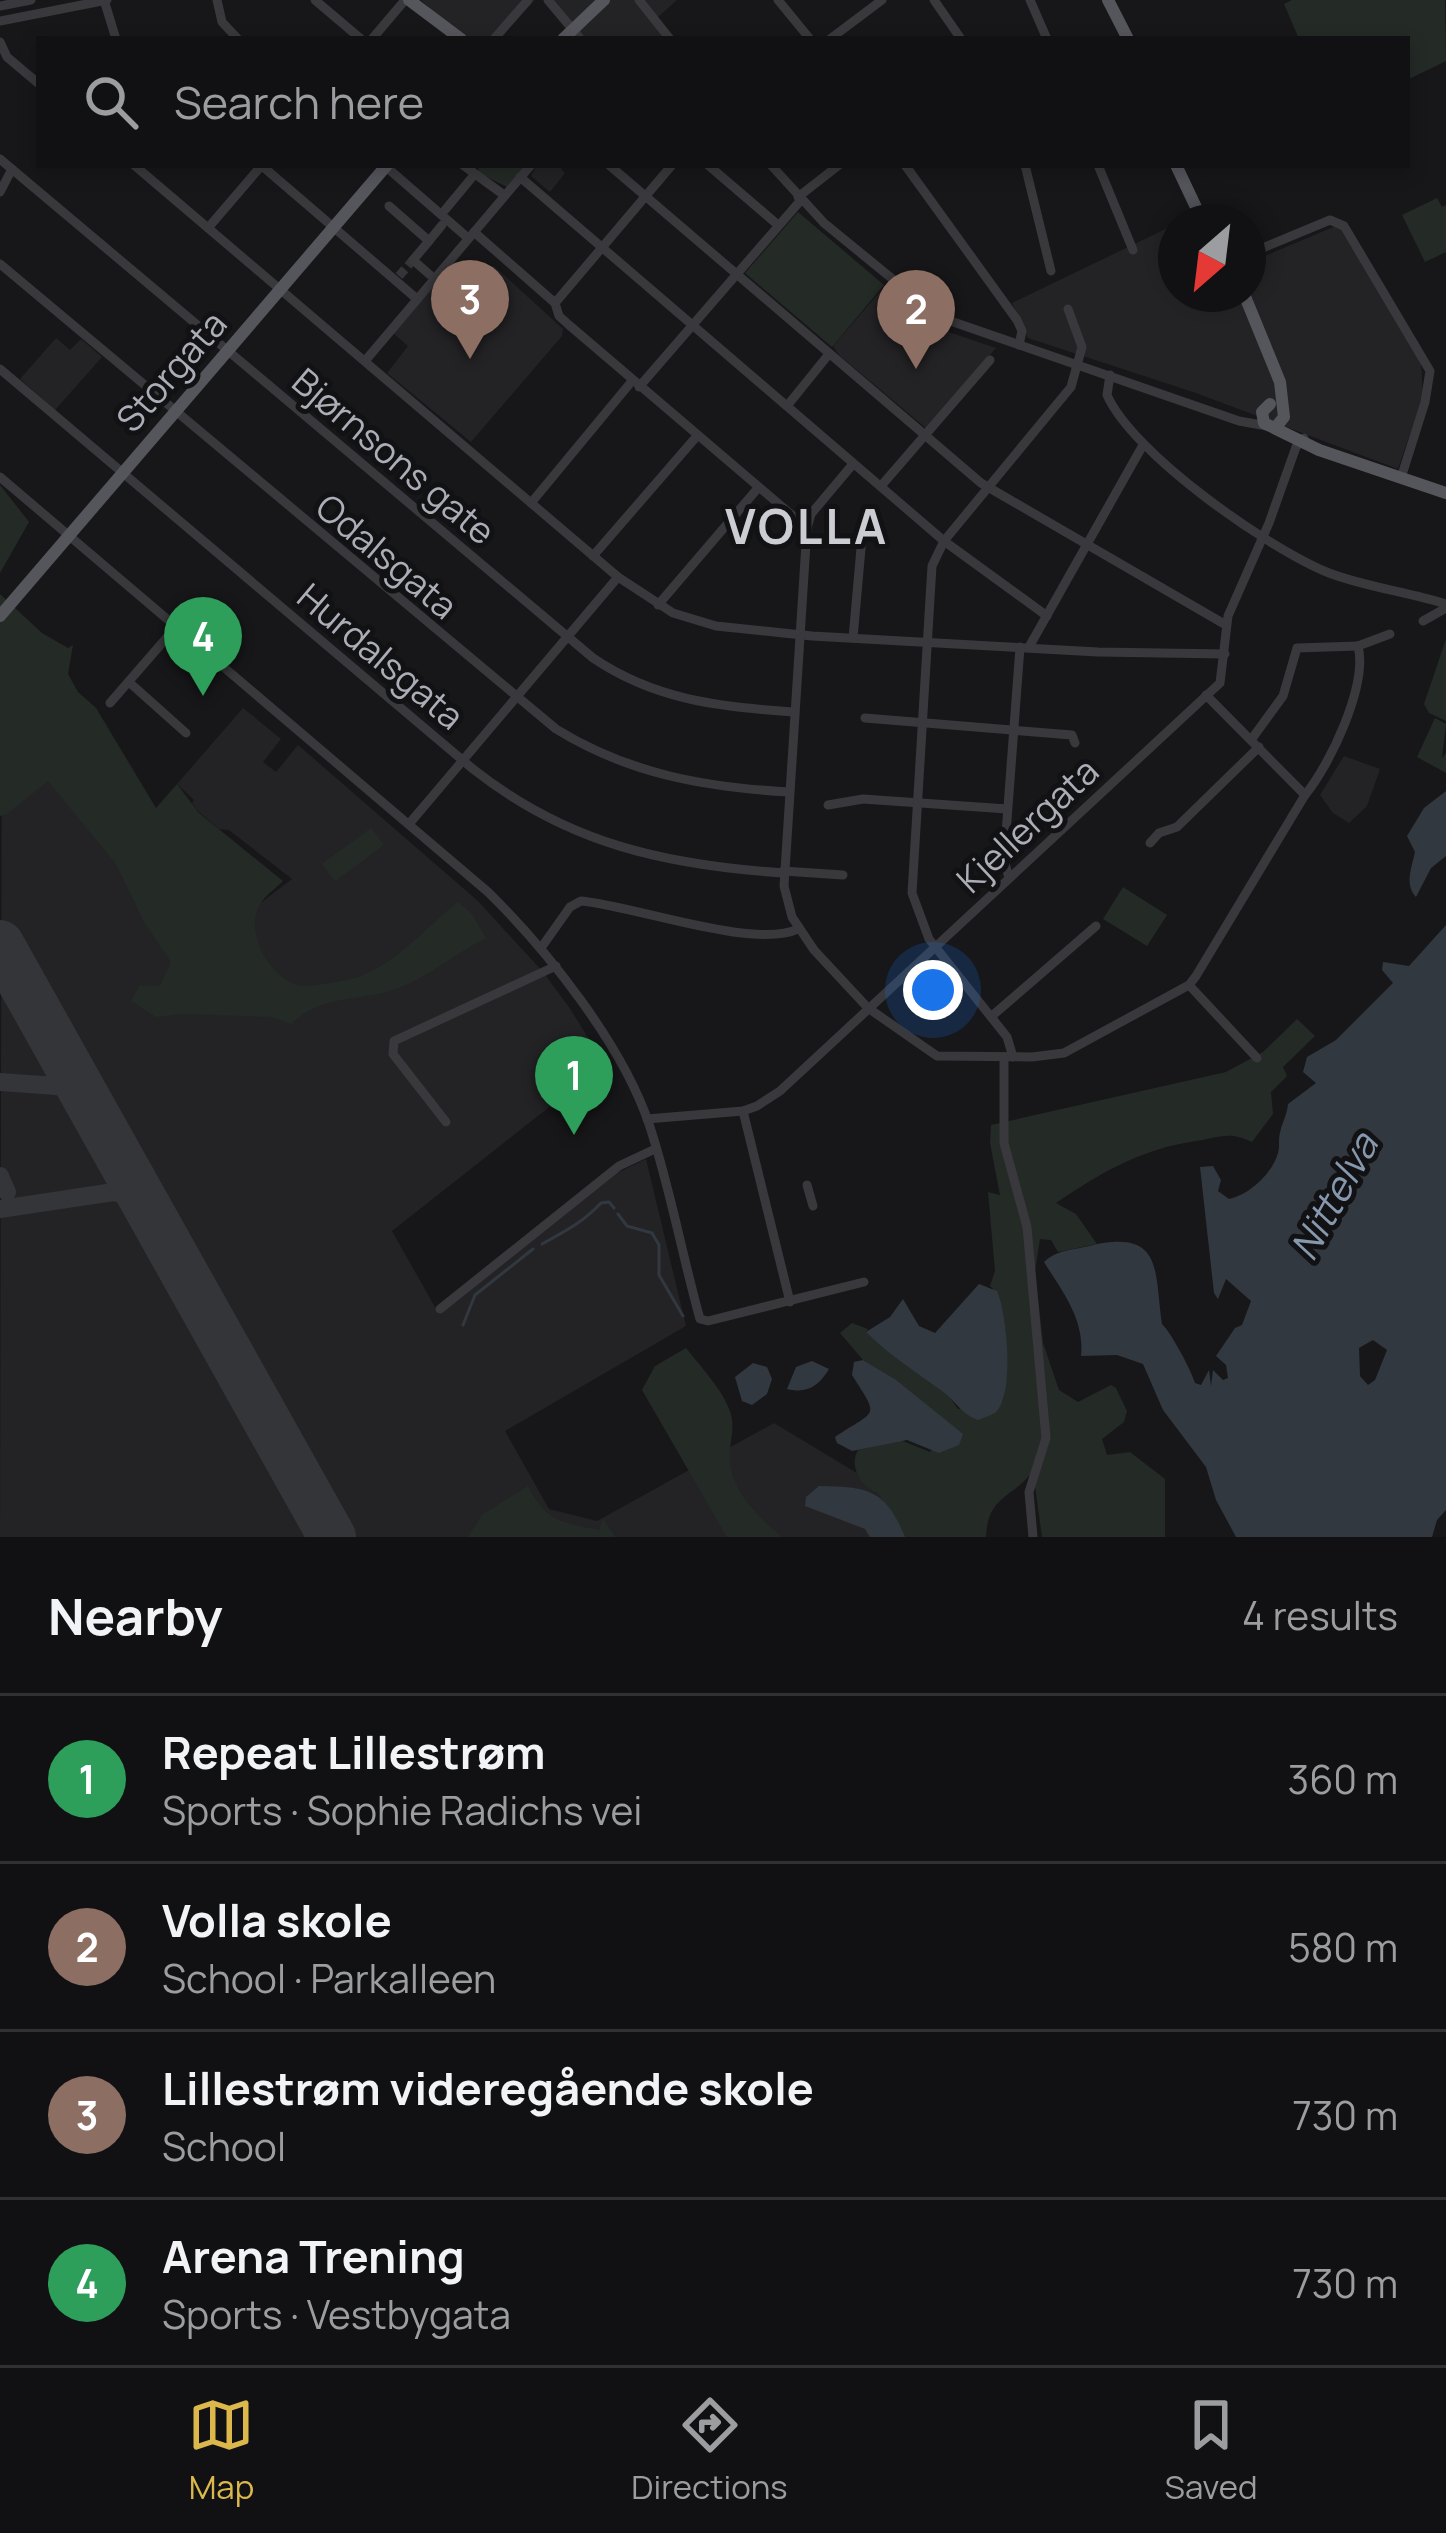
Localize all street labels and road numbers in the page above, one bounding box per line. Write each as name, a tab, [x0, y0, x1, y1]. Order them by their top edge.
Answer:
street label: Storgata	[105, 300, 237, 442]
street label: Bjørnsons gate	[282, 357, 506, 555]
street label: Odalsgata	[306, 482, 468, 630]
street label: Hurdalsgata	[287, 572, 475, 740]
street label: Kjellergata	[945, 747, 1109, 903]

